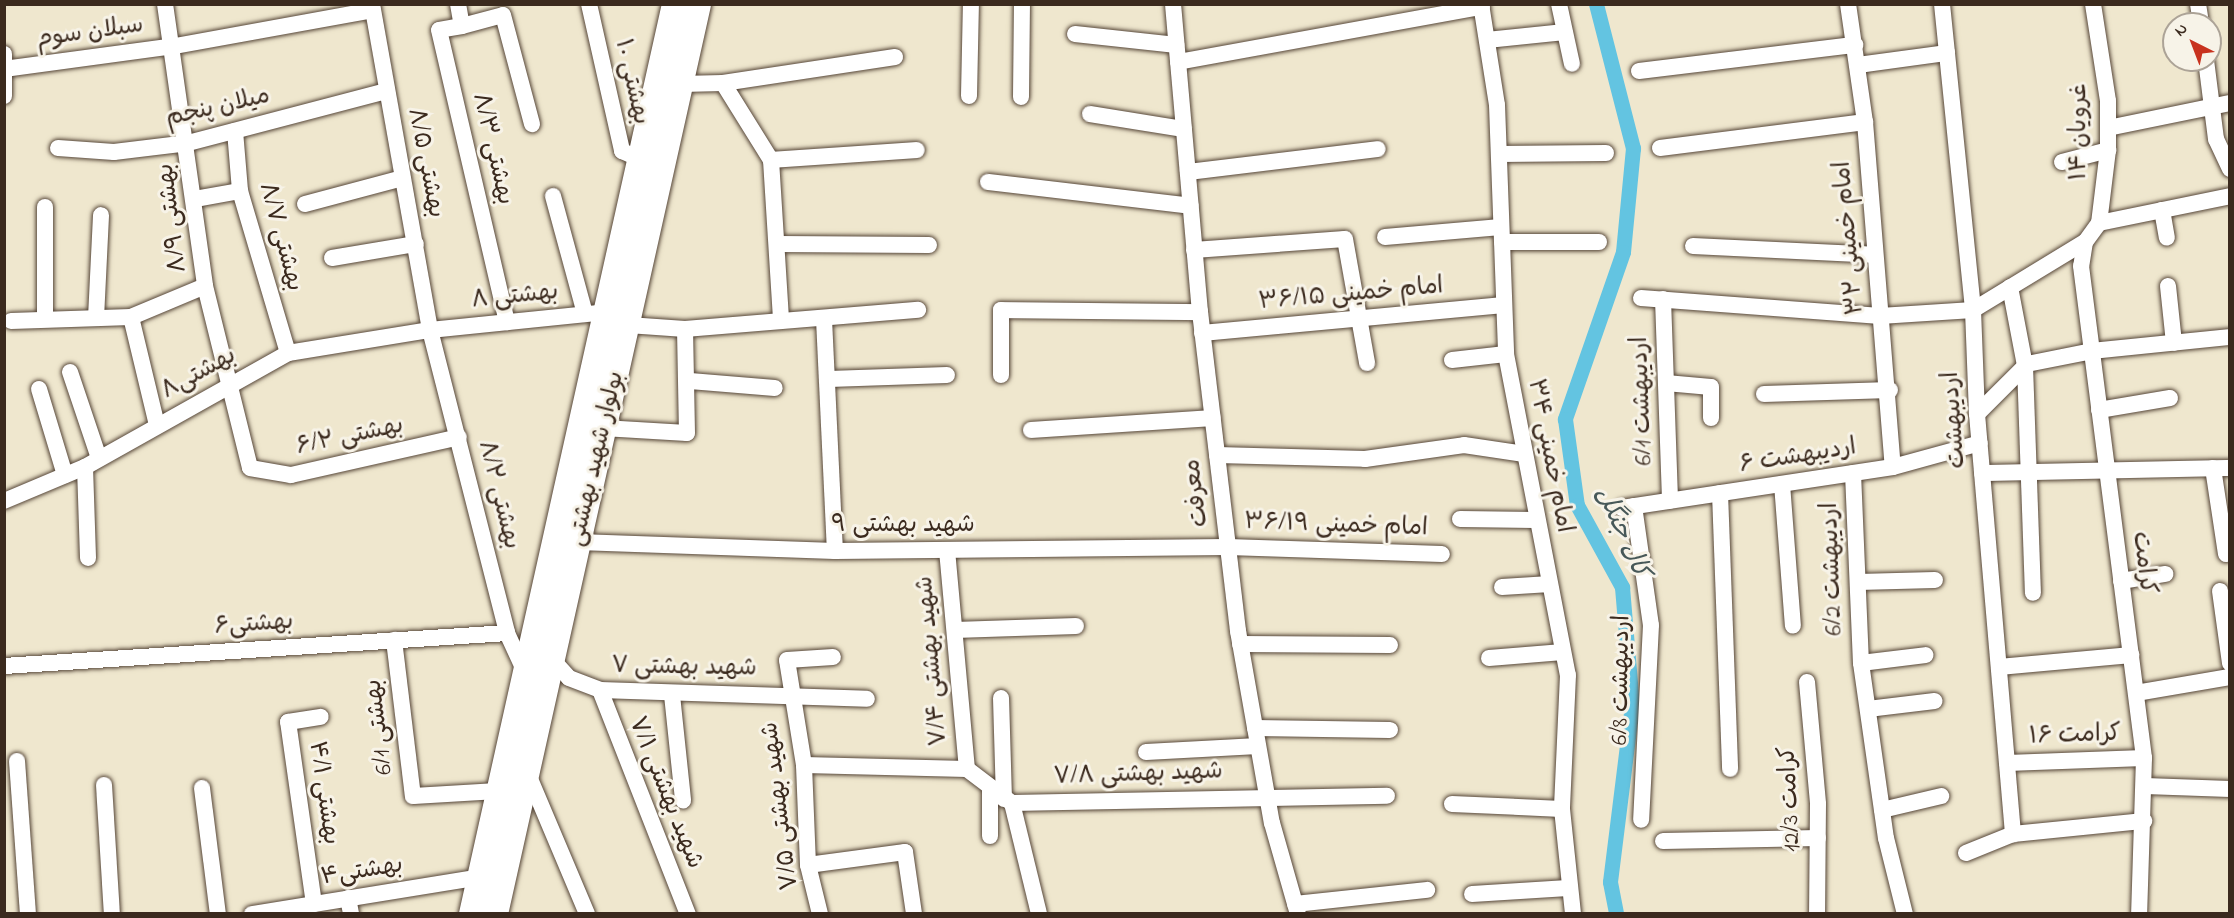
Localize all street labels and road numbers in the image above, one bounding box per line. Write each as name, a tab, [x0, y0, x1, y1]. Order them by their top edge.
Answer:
street label: سبلان سوم	[35, 11, 145, 55]
street label: بهشتی ۱۰	[607, 36, 655, 128]
street label: میلان پنجم	[163, 82, 273, 134]
street label: غرویان ۱۴	[2066, 83, 2094, 181]
street label: بهشتی ۸/۳	[465, 90, 519, 208]
street label: بهشتی ۸/۵	[400, 106, 450, 220]
street label: امام خمینی ۳۲	[1829, 160, 1871, 316]
street label: بهشتی ۸/۹	[152, 162, 194, 274]
street label: بهشتی ۸/۷	[252, 179, 308, 295]
street label: امام خمینی ۳۶/۱۵	[1257, 273, 1445, 317]
street label: ۸ بهشتی	[470, 278, 560, 316]
street label: اردیبهشت 6/1	[1626, 336, 1660, 466]
street label: بهشتی۸	[156, 342, 242, 406]
street label: بولوار شهید بهشتی	[563, 369, 631, 549]
street label: اردیبهشت	[1937, 371, 1973, 469]
street label: امام خمینی ۳۴	[1520, 377, 1578, 535]
street label: بهشتی ۶/۲	[294, 412, 406, 462]
street label: اردیبهشت ۶	[1738, 434, 1858, 480]
street label: بهشتی ۸/۲	[471, 438, 525, 552]
street label: معرفت	[1179, 457, 1215, 529]
street label: اردیبهشت 6/2	[1816, 502, 1850, 636]
street label: امام خمینی ۳۶/۱۹	[1244, 508, 1428, 544]
street label: شهید بهشتی ۹	[831, 512, 975, 540]
street label: کرامت	[2125, 530, 2161, 596]
street label: شهید بهشتی ۷/۴	[911, 575, 955, 747]
street label: بهشتی۶	[214, 608, 294, 642]
street label: اردیبهشت 6/8	[1606, 615, 1638, 745]
street label: شهید بهشتی ۷	[611, 652, 757, 684]
street label: بهشتی 6/1	[360, 678, 400, 776]
street label: شهید بهشتی ۷/۱	[621, 713, 709, 873]
street label: شهید بهشتی ۷/۵	[756, 720, 806, 892]
street label: کرامت ۱۶	[2028, 720, 2122, 752]
street label: بهشتی ۴/۱	[301, 739, 345, 847]
street label: کرامت 12/3	[1774, 745, 1808, 853]
street label: شهید بهشتی ۷/۸	[1053, 758, 1223, 792]
street label: بهشتی۴	[319, 851, 405, 893]

